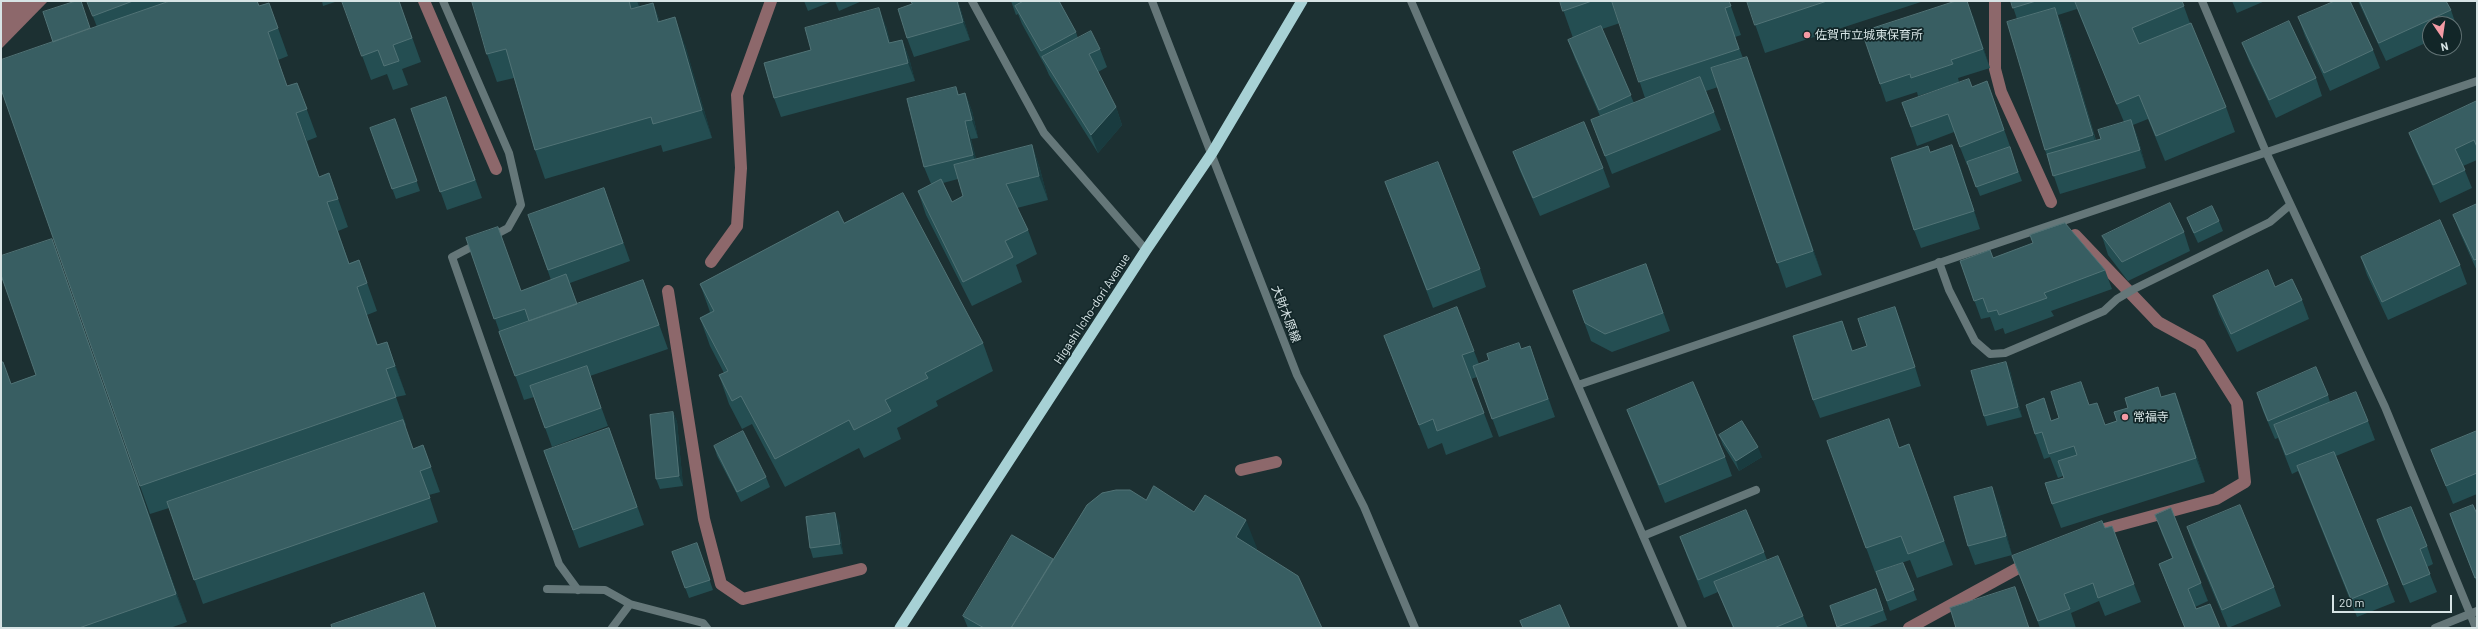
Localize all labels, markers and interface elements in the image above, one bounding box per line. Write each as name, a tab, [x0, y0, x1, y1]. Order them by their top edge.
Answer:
north arrow	[2422, 16, 2462, 56]
place label: 佐賀市立城東保育所	[1815, 28, 1923, 42]
marker: 佐賀市立城東保育所	[1802, 30, 1812, 40]
text: N	[2440, 40, 2450, 54]
street label: Higashi Icho-dori Avenue	[1051, 251, 1133, 367]
street label: 大財木原線	[1269, 283, 1303, 345]
place label: 常福寺	[2133, 410, 2169, 424]
marker: 常福寺	[2120, 412, 2130, 422]
scale bar	[2334, 587, 2454, 613]
text: 20 m	[2339, 595, 2365, 609]

